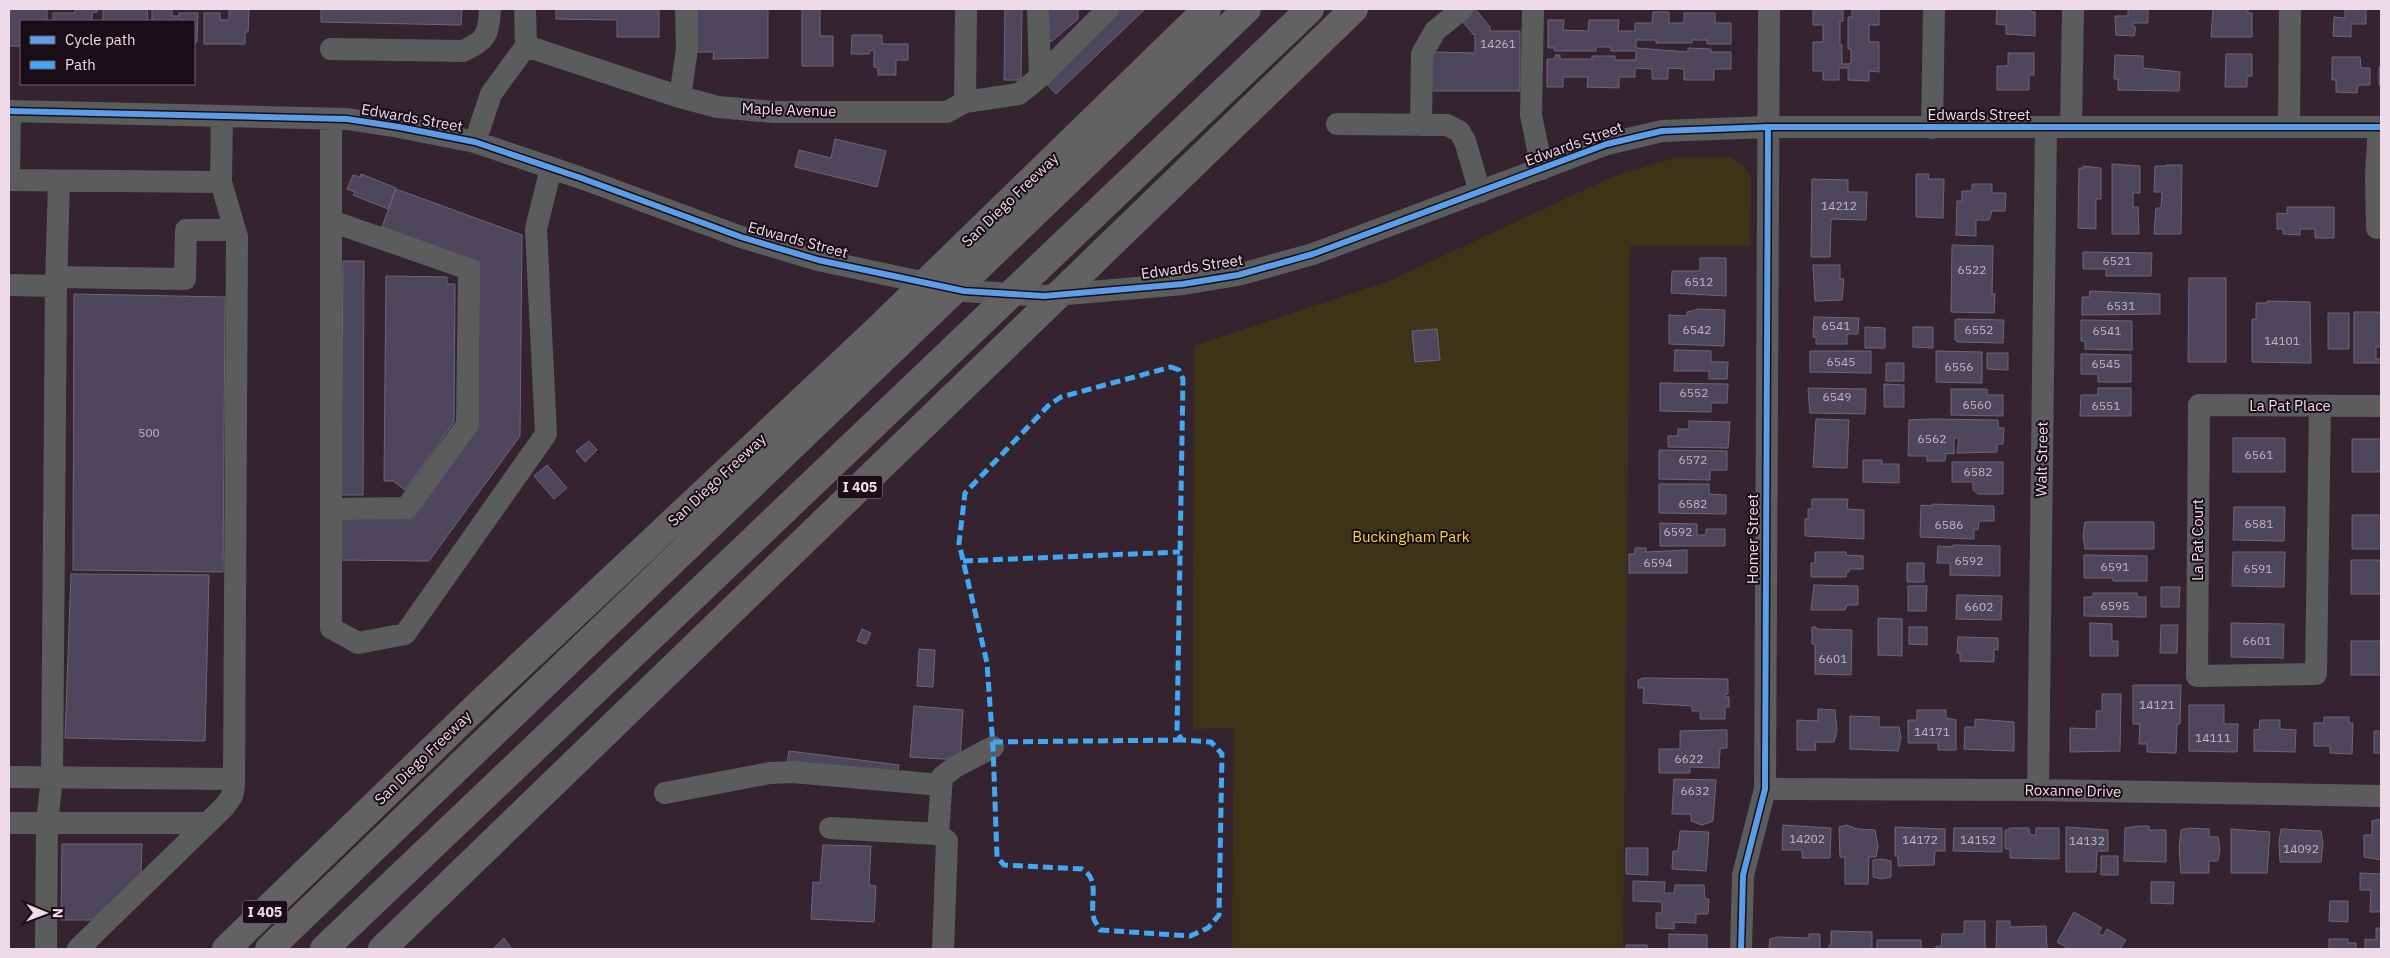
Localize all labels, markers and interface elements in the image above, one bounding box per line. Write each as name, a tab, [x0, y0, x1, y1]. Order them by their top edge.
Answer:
legend	[20, 20, 195, 85]
text: Cycle path	[65, 30, 136, 49]
house number: 14261	[1480, 36, 1516, 51]
text: Path	[65, 55, 96, 74]
street label: Maple Avenue	[741, 98, 837, 121]
street label: Edwards Street	[360, 99, 464, 136]
street label: Edwards Street	[1928, 105, 2030, 124]
street label: Edwards Street	[1522, 117, 1625, 170]
street label: San Diego Freeway	[957, 148, 1062, 251]
house number: 14212	[1821, 198, 1857, 213]
street label: Edwards Street	[746, 217, 850, 262]
street label: Edwards Street	[1140, 250, 1244, 283]
house number: 6521	[2103, 253, 2131, 268]
house number: 6522	[1958, 262, 1986, 277]
house number: 6512	[1685, 274, 1713, 289]
house number: 6531	[2107, 298, 2135, 313]
house number: 6541	[1822, 318, 1850, 333]
house number: 6542	[1683, 322, 1711, 337]
house number: 6552	[1965, 322, 1993, 337]
house number: 6541	[2093, 323, 2121, 338]
house number: 14101	[2264, 333, 2300, 348]
house number: 6545	[1827, 354, 1855, 369]
house number: 6545	[2092, 356, 2120, 371]
house number: 6556	[1945, 359, 1973, 374]
house number: 6552	[1680, 385, 1708, 400]
house number: 6549	[1823, 389, 1851, 404]
street label: La Pat Place	[2249, 396, 2331, 415]
house number: 6560	[1963, 397, 1991, 412]
house number: 6551	[2092, 398, 2120, 413]
street label: Walt Street	[2031, 421, 2052, 497]
house number: 500	[138, 425, 160, 440]
street label: San Diego Freeway	[664, 429, 770, 530]
house number: 6562	[1918, 431, 1946, 446]
house number: 6561	[2245, 447, 2273, 462]
house number: 6572	[1679, 452, 1707, 467]
house number: 6582	[1964, 464, 1992, 479]
road number: I 405	[838, 476, 882, 498]
street label: Homer Street	[1743, 494, 1762, 584]
house number: 6582	[1679, 496, 1707, 511]
street label: La Pat Court	[2188, 499, 2207, 581]
house number: 6581	[2245, 516, 2273, 531]
house number: 6586	[1935, 517, 1963, 532]
house number: 6592	[1664, 524, 1692, 539]
park label: Buckingham Park	[1352, 527, 1470, 546]
house number: 6592	[1955, 553, 1983, 568]
house number: 6594	[1644, 555, 1672, 570]
house number: 6591	[2101, 559, 2129, 574]
house number: 6591	[2244, 561, 2272, 576]
house number: 6595	[2101, 598, 2129, 613]
house number: 6602	[1965, 599, 1993, 614]
house number: 6601	[2243, 633, 2271, 648]
house number: 6601	[1819, 651, 1847, 666]
house number: 14121	[2139, 697, 2175, 712]
street label: San Diego Freeway	[370, 706, 475, 809]
house number: 14171	[1914, 724, 1950, 739]
house number: 14111	[2195, 730, 2231, 745]
house number: 6622	[1675, 751, 1703, 766]
street label: Roxanne Drive	[2024, 780, 2122, 801]
house number: 6632	[1681, 783, 1709, 798]
house number: 14202	[1789, 831, 1825, 846]
house number: 14172	[1902, 832, 1938, 847]
house number: 14152	[1960, 832, 1996, 847]
house number: 14132	[2069, 833, 2105, 848]
house number: 14092	[2283, 841, 2319, 856]
north arrow	[20, 888, 70, 938]
road number: I 405	[242, 900, 288, 924]
text: N	[49, 908, 67, 918]

